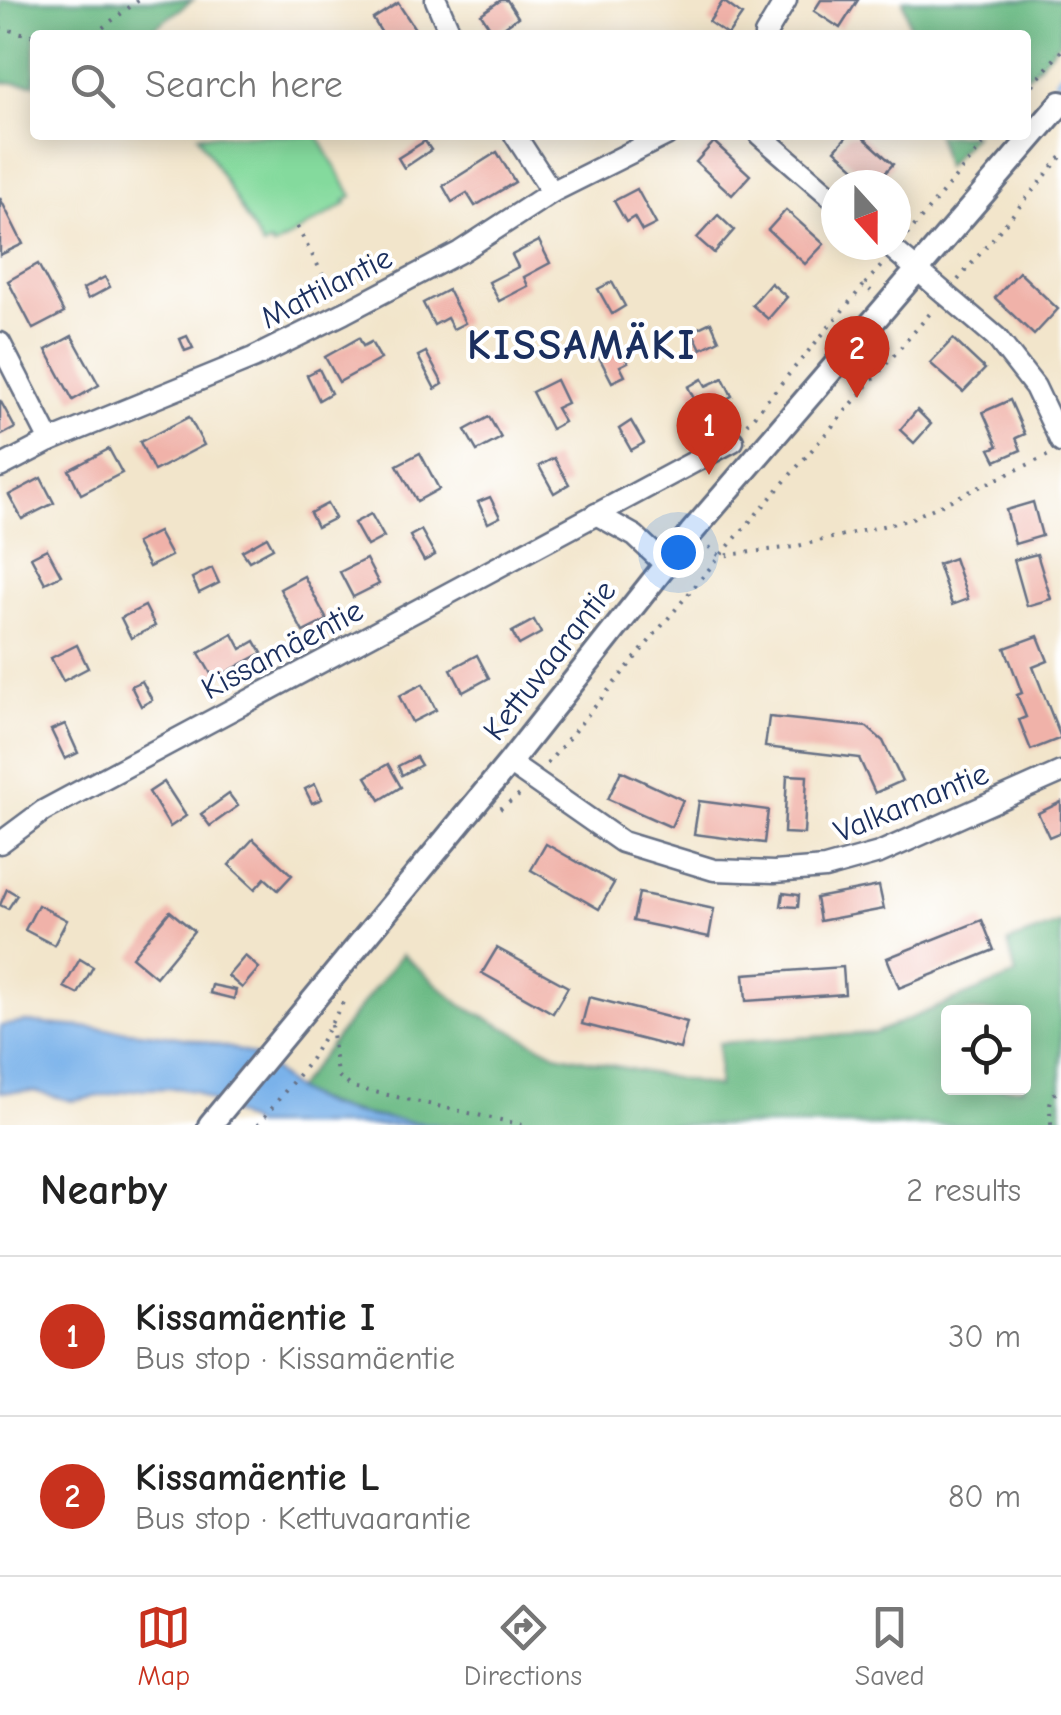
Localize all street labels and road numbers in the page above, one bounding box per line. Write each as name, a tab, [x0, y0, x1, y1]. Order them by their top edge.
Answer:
street label: Mattilantie	[254, 239, 398, 336]
street label: Kettuvaarantie	[475, 573, 623, 748]
street label: Kissamäentie	[195, 591, 369, 707]
street label: Valkamantie	[829, 755, 994, 850]

